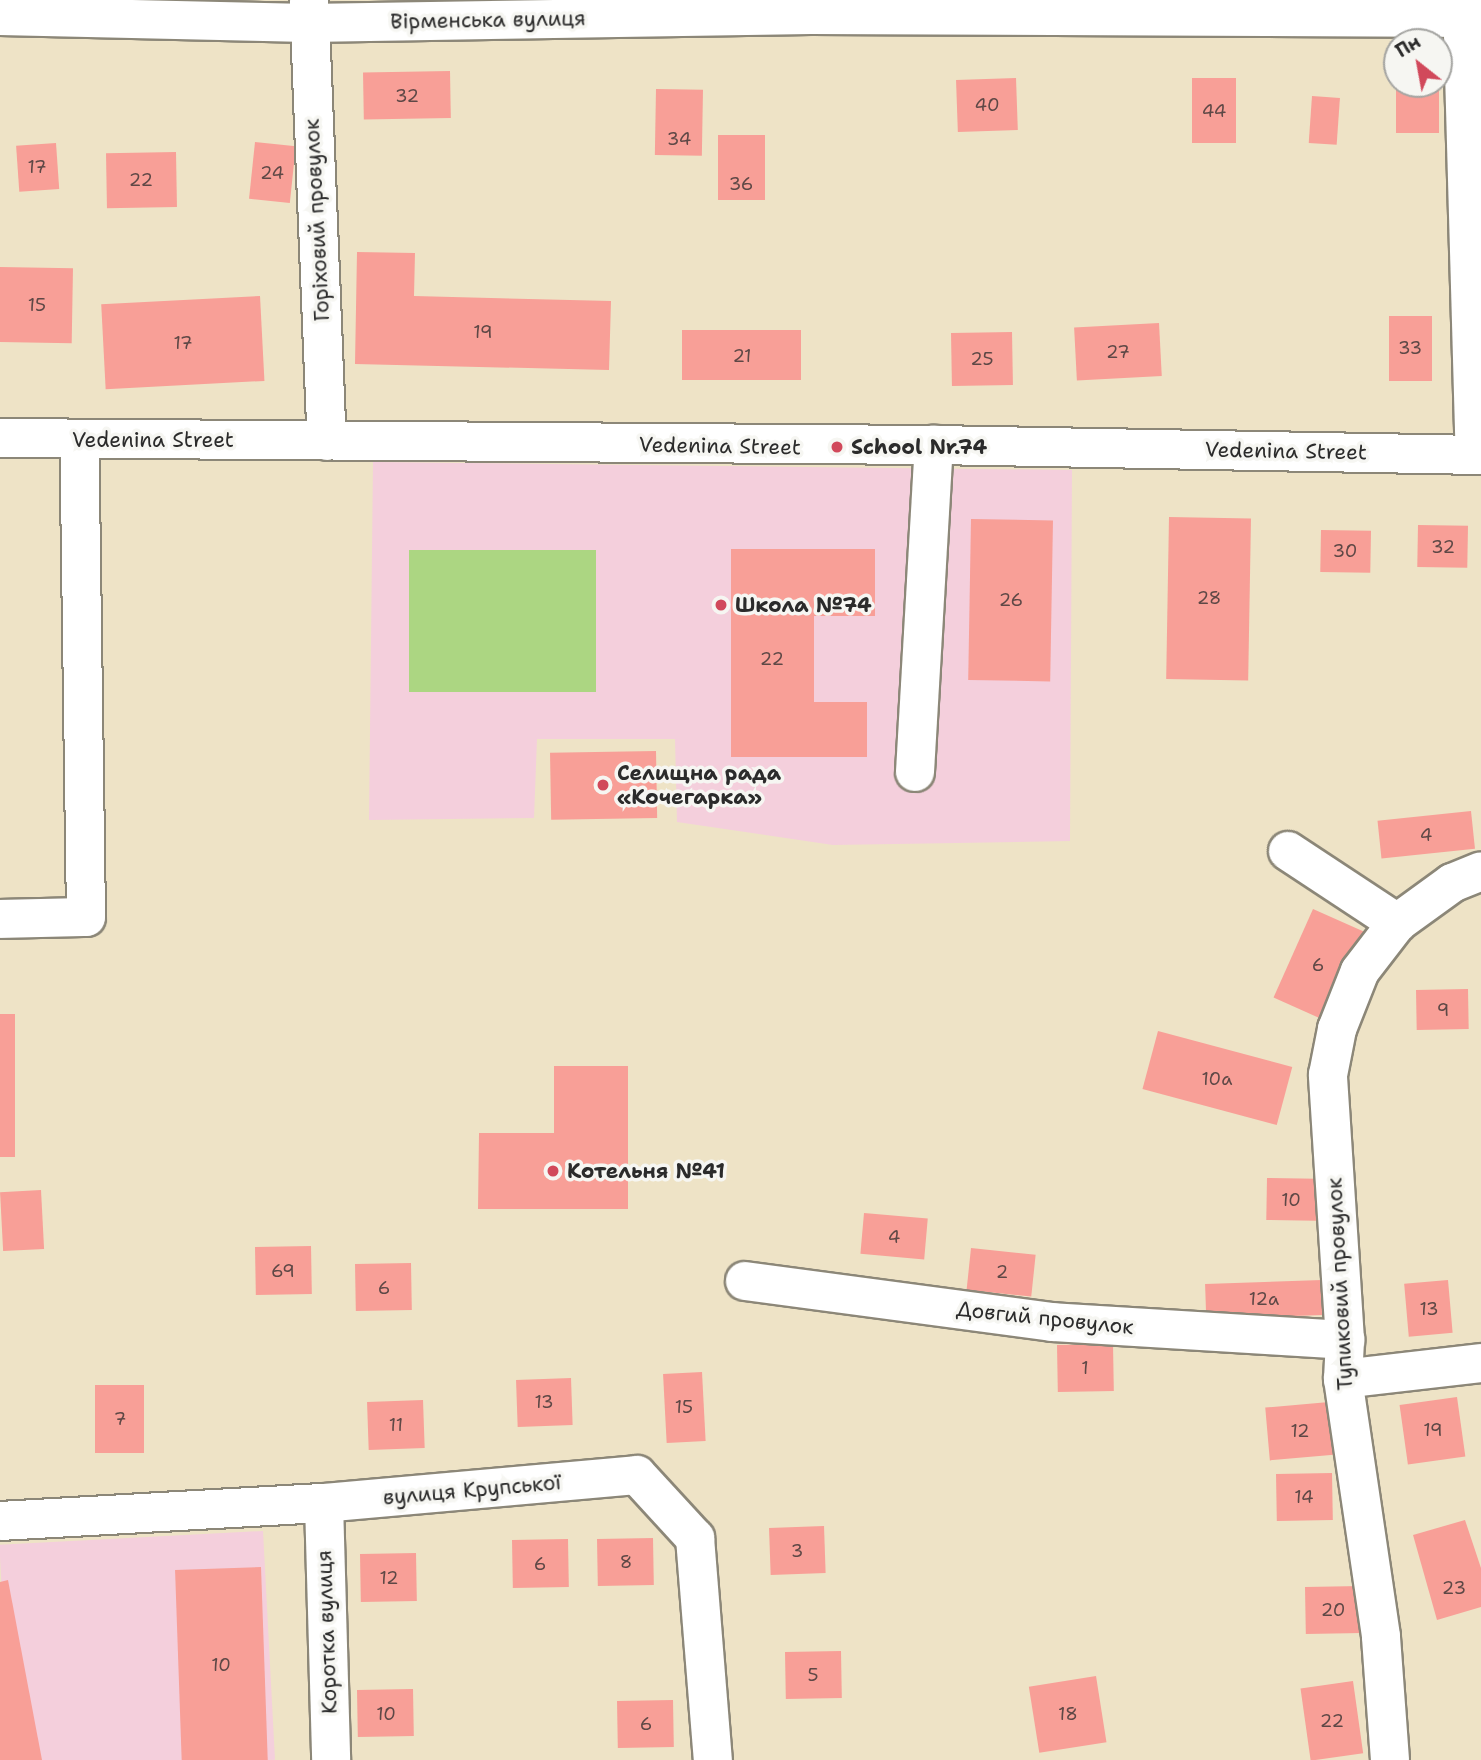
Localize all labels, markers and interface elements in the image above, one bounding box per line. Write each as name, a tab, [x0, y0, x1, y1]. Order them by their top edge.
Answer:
street label: Вірменська вулиця	[390, 6, 586, 34]
north arrow	[1383, 28, 1453, 98]
text: Пн	[1391, 29, 1425, 63]
house number: 32	[395, 85, 419, 107]
house number: 40	[974, 94, 1000, 116]
house number: 44	[1202, 100, 1226, 122]
street label: Горіховий провулок	[299, 118, 335, 322]
house number: 34	[667, 128, 691, 150]
house number: 17	[27, 156, 47, 178]
house number: 24	[260, 162, 284, 184]
house number: 22	[129, 169, 153, 191]
house number: 36	[729, 173, 753, 195]
house number: 15	[28, 294, 46, 316]
house number: 19	[473, 321, 493, 343]
house number: 17	[173, 332, 193, 354]
house number: 33	[1398, 337, 1422, 359]
house number: 27	[1106, 341, 1130, 363]
house number: 21	[732, 345, 752, 367]
house number: 25	[970, 348, 994, 370]
street label: Vedenina Street	[72, 427, 234, 453]
street label: Vedenina Street	[639, 432, 801, 460]
place label: School Nr.74	[851, 434, 987, 460]
street label: Vedenina Street	[1205, 437, 1367, 465]
marker: School Nr.74	[829, 439, 845, 455]
house number: 32	[1431, 536, 1455, 558]
house number: 30	[1333, 540, 1357, 562]
house number: 28	[1197, 587, 1221, 609]
house number: 26	[999, 589, 1023, 611]
place label: Школа №74	[735, 592, 872, 618]
marker: Школа №74	[713, 597, 729, 613]
house number: 22	[760, 648, 784, 670]
place label: Селищна рада «Кочегарка»	[617, 760, 781, 810]
marker: Селищна рада «Кочегарка»	[595, 777, 611, 793]
house number: 4	[1420, 824, 1432, 846]
house number: 6	[1312, 954, 1324, 976]
house number: 9	[1437, 999, 1449, 1021]
house number: 10а	[1202, 1068, 1232, 1090]
place label: Котельня №41	[567, 1158, 725, 1184]
marker: Котельня №41	[545, 1163, 561, 1179]
street label: Тупиковий провулок	[1322, 1177, 1358, 1391]
house number: 10	[1281, 1189, 1301, 1211]
house number: 4	[888, 1226, 900, 1248]
house number: 69	[271, 1260, 295, 1282]
house number: 2	[996, 1261, 1008, 1283]
house number: 6	[378, 1277, 390, 1299]
house number: 12а	[1249, 1288, 1279, 1310]
street label: Довгий провулок	[955, 1296, 1135, 1340]
house number: 13	[1419, 1298, 1439, 1320]
house number: 1	[1081, 1357, 1089, 1379]
house number: 13	[534, 1391, 554, 1413]
house number: 15	[675, 1396, 693, 1418]
house number: 7	[114, 1408, 126, 1430]
house number: 11	[389, 1414, 403, 1436]
house number: 19	[1423, 1419, 1443, 1441]
house number: 12	[1290, 1420, 1310, 1442]
street label: вулиця Крупської	[382, 1470, 562, 1510]
house number: 14	[1294, 1486, 1314, 1508]
house number: 3	[791, 1540, 803, 1562]
street label: Коротка вулиця	[312, 1550, 342, 1714]
house number: 8	[620, 1551, 632, 1573]
house number: 6	[534, 1553, 546, 1575]
house number: 12	[379, 1567, 399, 1589]
house number: 23	[1442, 1577, 1466, 1599]
house number: 20	[1321, 1599, 1345, 1621]
house number: 10	[211, 1654, 231, 1676]
house number: 5	[807, 1664, 819, 1686]
house number: 10	[376, 1703, 396, 1725]
house number: 18	[1058, 1703, 1078, 1725]
house number: 22	[1320, 1710, 1344, 1732]
house number: 6	[640, 1713, 652, 1735]

